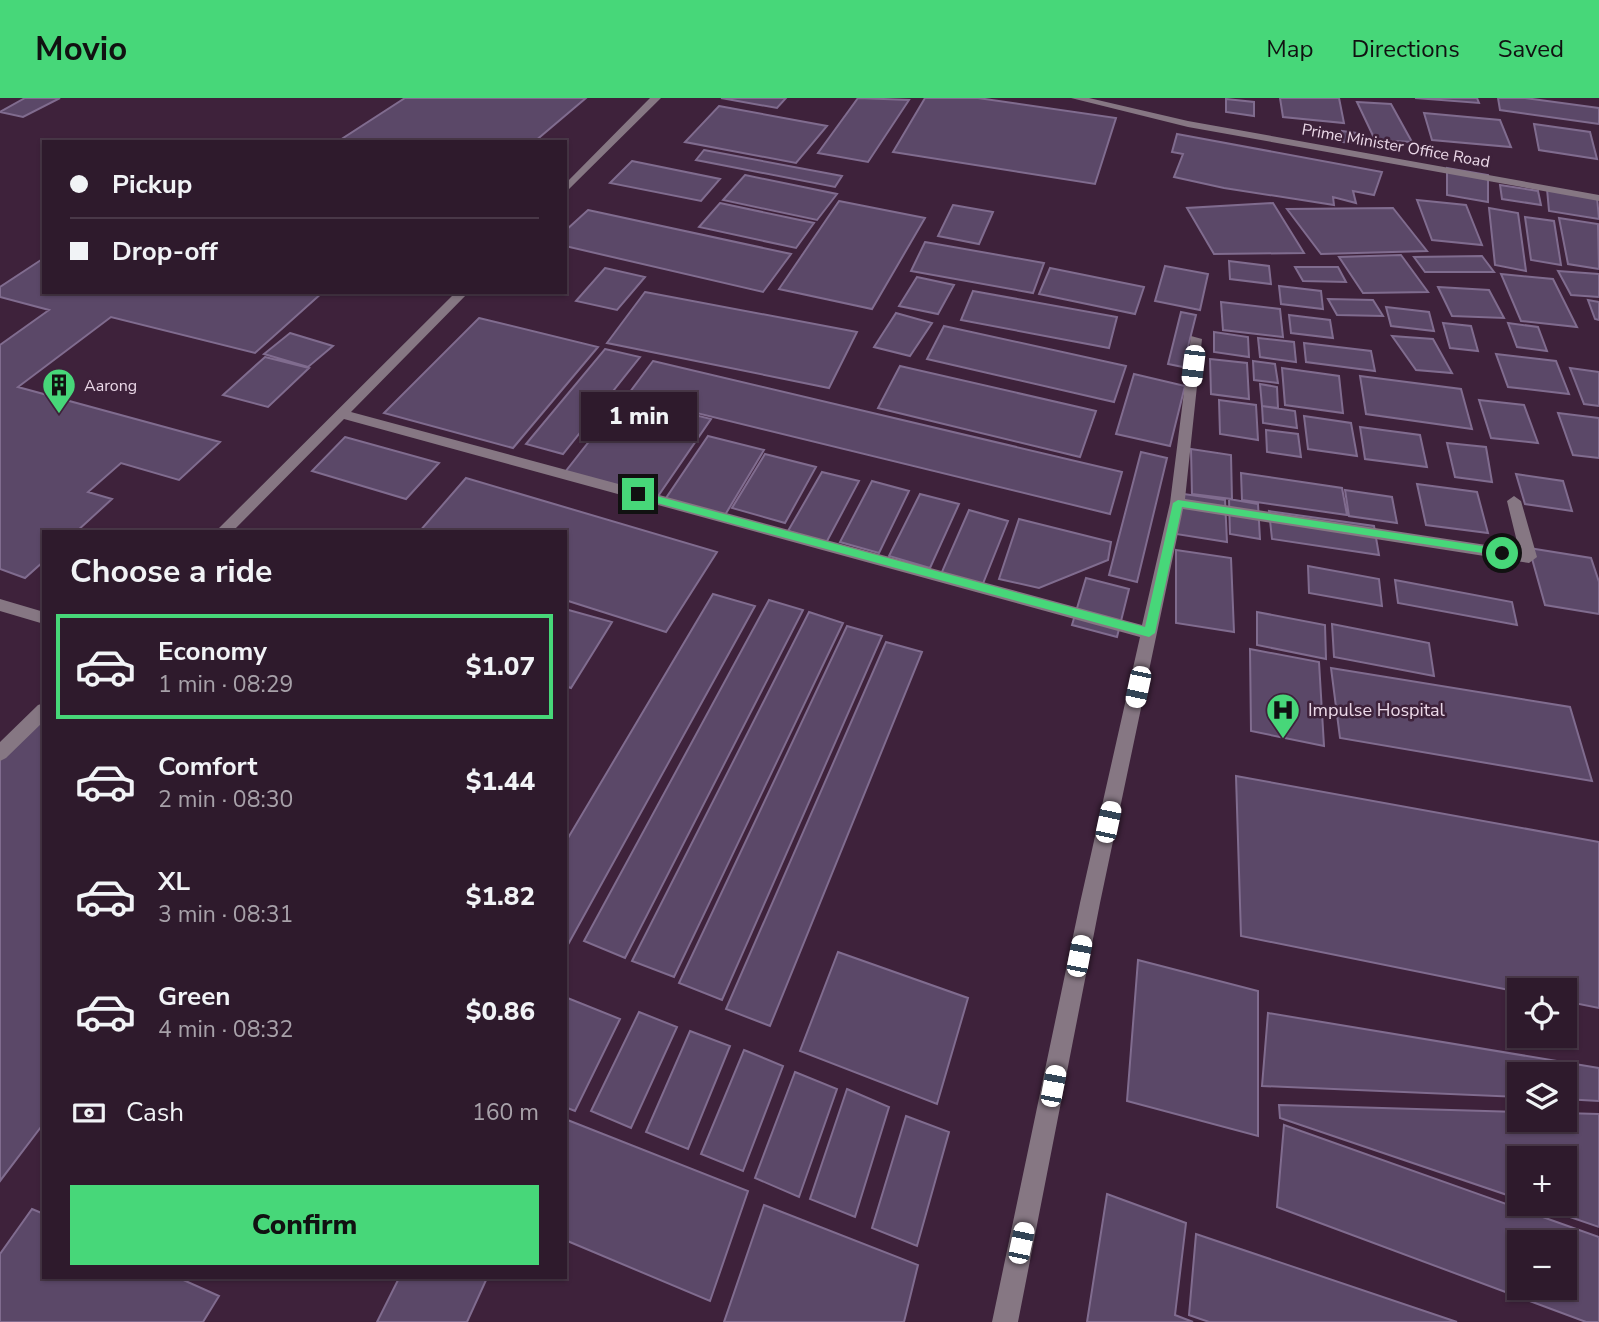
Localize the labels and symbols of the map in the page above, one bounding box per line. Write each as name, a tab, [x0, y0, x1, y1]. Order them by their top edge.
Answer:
street label: Prime Minister Office Road	[1300, 119, 1492, 173]
car	[1181, 344, 1206, 388]
building icon: Aarong	[40, 366, 78, 415]
place label: Aarong	[84, 375, 137, 397]
callout: 1 min	[580, 392, 696, 442]
route end	[622, 478, 654, 510]
route start	[1486, 537, 1518, 569]
car	[1124, 664, 1153, 710]
hospital icon: Impulse Hospital	[1264, 691, 1302, 740]
place label: Impulse Hospital	[1308, 698, 1446, 722]
car	[1094, 799, 1123, 845]
car	[1065, 933, 1094, 979]
car	[1039, 1063, 1068, 1109]
car	[1007, 1220, 1036, 1266]

